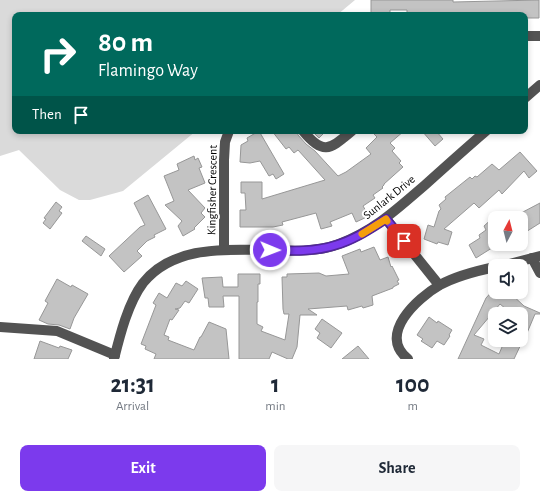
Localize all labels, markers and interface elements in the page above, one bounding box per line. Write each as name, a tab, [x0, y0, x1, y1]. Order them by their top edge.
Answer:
icon: right	[32, 28, 84, 80]
text: 80 m	[98, 29, 153, 57]
text: Flamingo Way	[98, 62, 198, 80]
icon: arrive	[70, 104, 92, 126]
text: Then	[32, 107, 62, 122]
street label: Kingfisher Crescent	[205, 145, 219, 235]
street label: Sunlark Drive	[361, 173, 417, 221]
north arrow	[488, 211, 528, 251]
map controls	[488, 211, 528, 347]
pin	[387, 224, 421, 258]
position arrow	[249, 229, 291, 271]
icon: arrive	[393, 230, 415, 252]
button: sound	[488, 259, 528, 299]
button: layers	[488, 307, 528, 347]
text: 21:31	[110, 373, 155, 397]
text: 1	[271, 373, 280, 397]
text: 100	[396, 373, 430, 397]
text: Arrival	[116, 400, 149, 413]
text: min	[265, 400, 286, 413]
text: m	[408, 400, 418, 413]
button: Exit	[20, 445, 266, 491]
button: Share	[274, 445, 520, 491]

